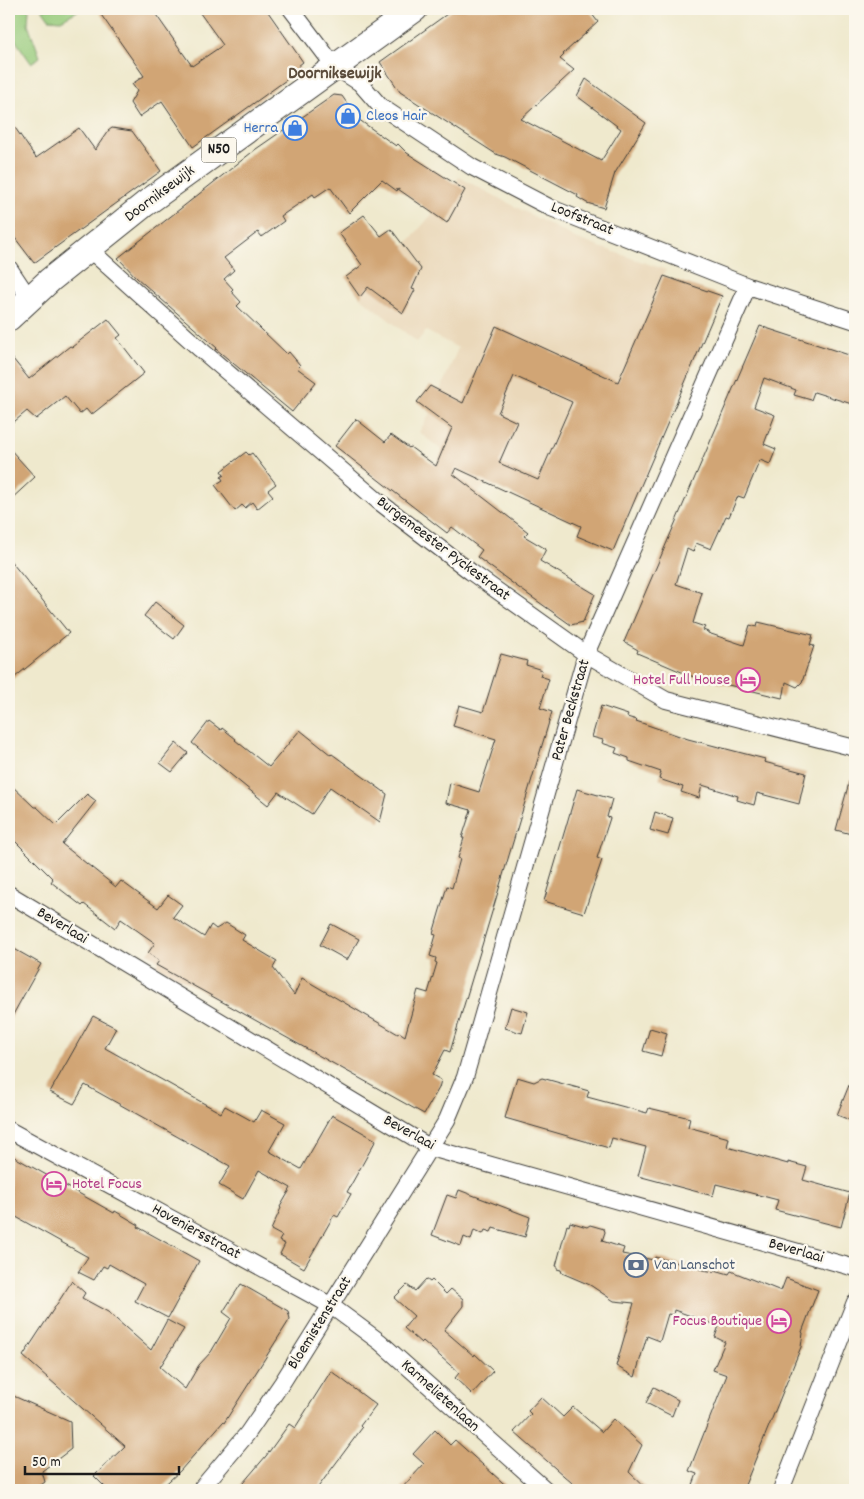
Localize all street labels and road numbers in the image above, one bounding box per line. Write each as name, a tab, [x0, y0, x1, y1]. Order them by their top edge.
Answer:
road number: N50	[202, 138, 236, 162]
street label: Doorniksewijk	[120, 160, 200, 228]
street label: Loofstraat	[547, 196, 617, 242]
street label: Burgemeester Pyckestraat	[371, 491, 515, 607]
street label: Pater Beckstraat	[546, 657, 596, 763]
street label: Beverlaai	[32, 902, 92, 950]
street label: Beverlaai	[379, 1109, 439, 1157]
street label: Hoveniersstraat	[147, 1198, 245, 1266]
street label: Beverlaai	[766, 1232, 826, 1270]
street label: Bloemistenstraat	[282, 1272, 358, 1374]
street label: Karmelietenlaan	[395, 1354, 485, 1438]

